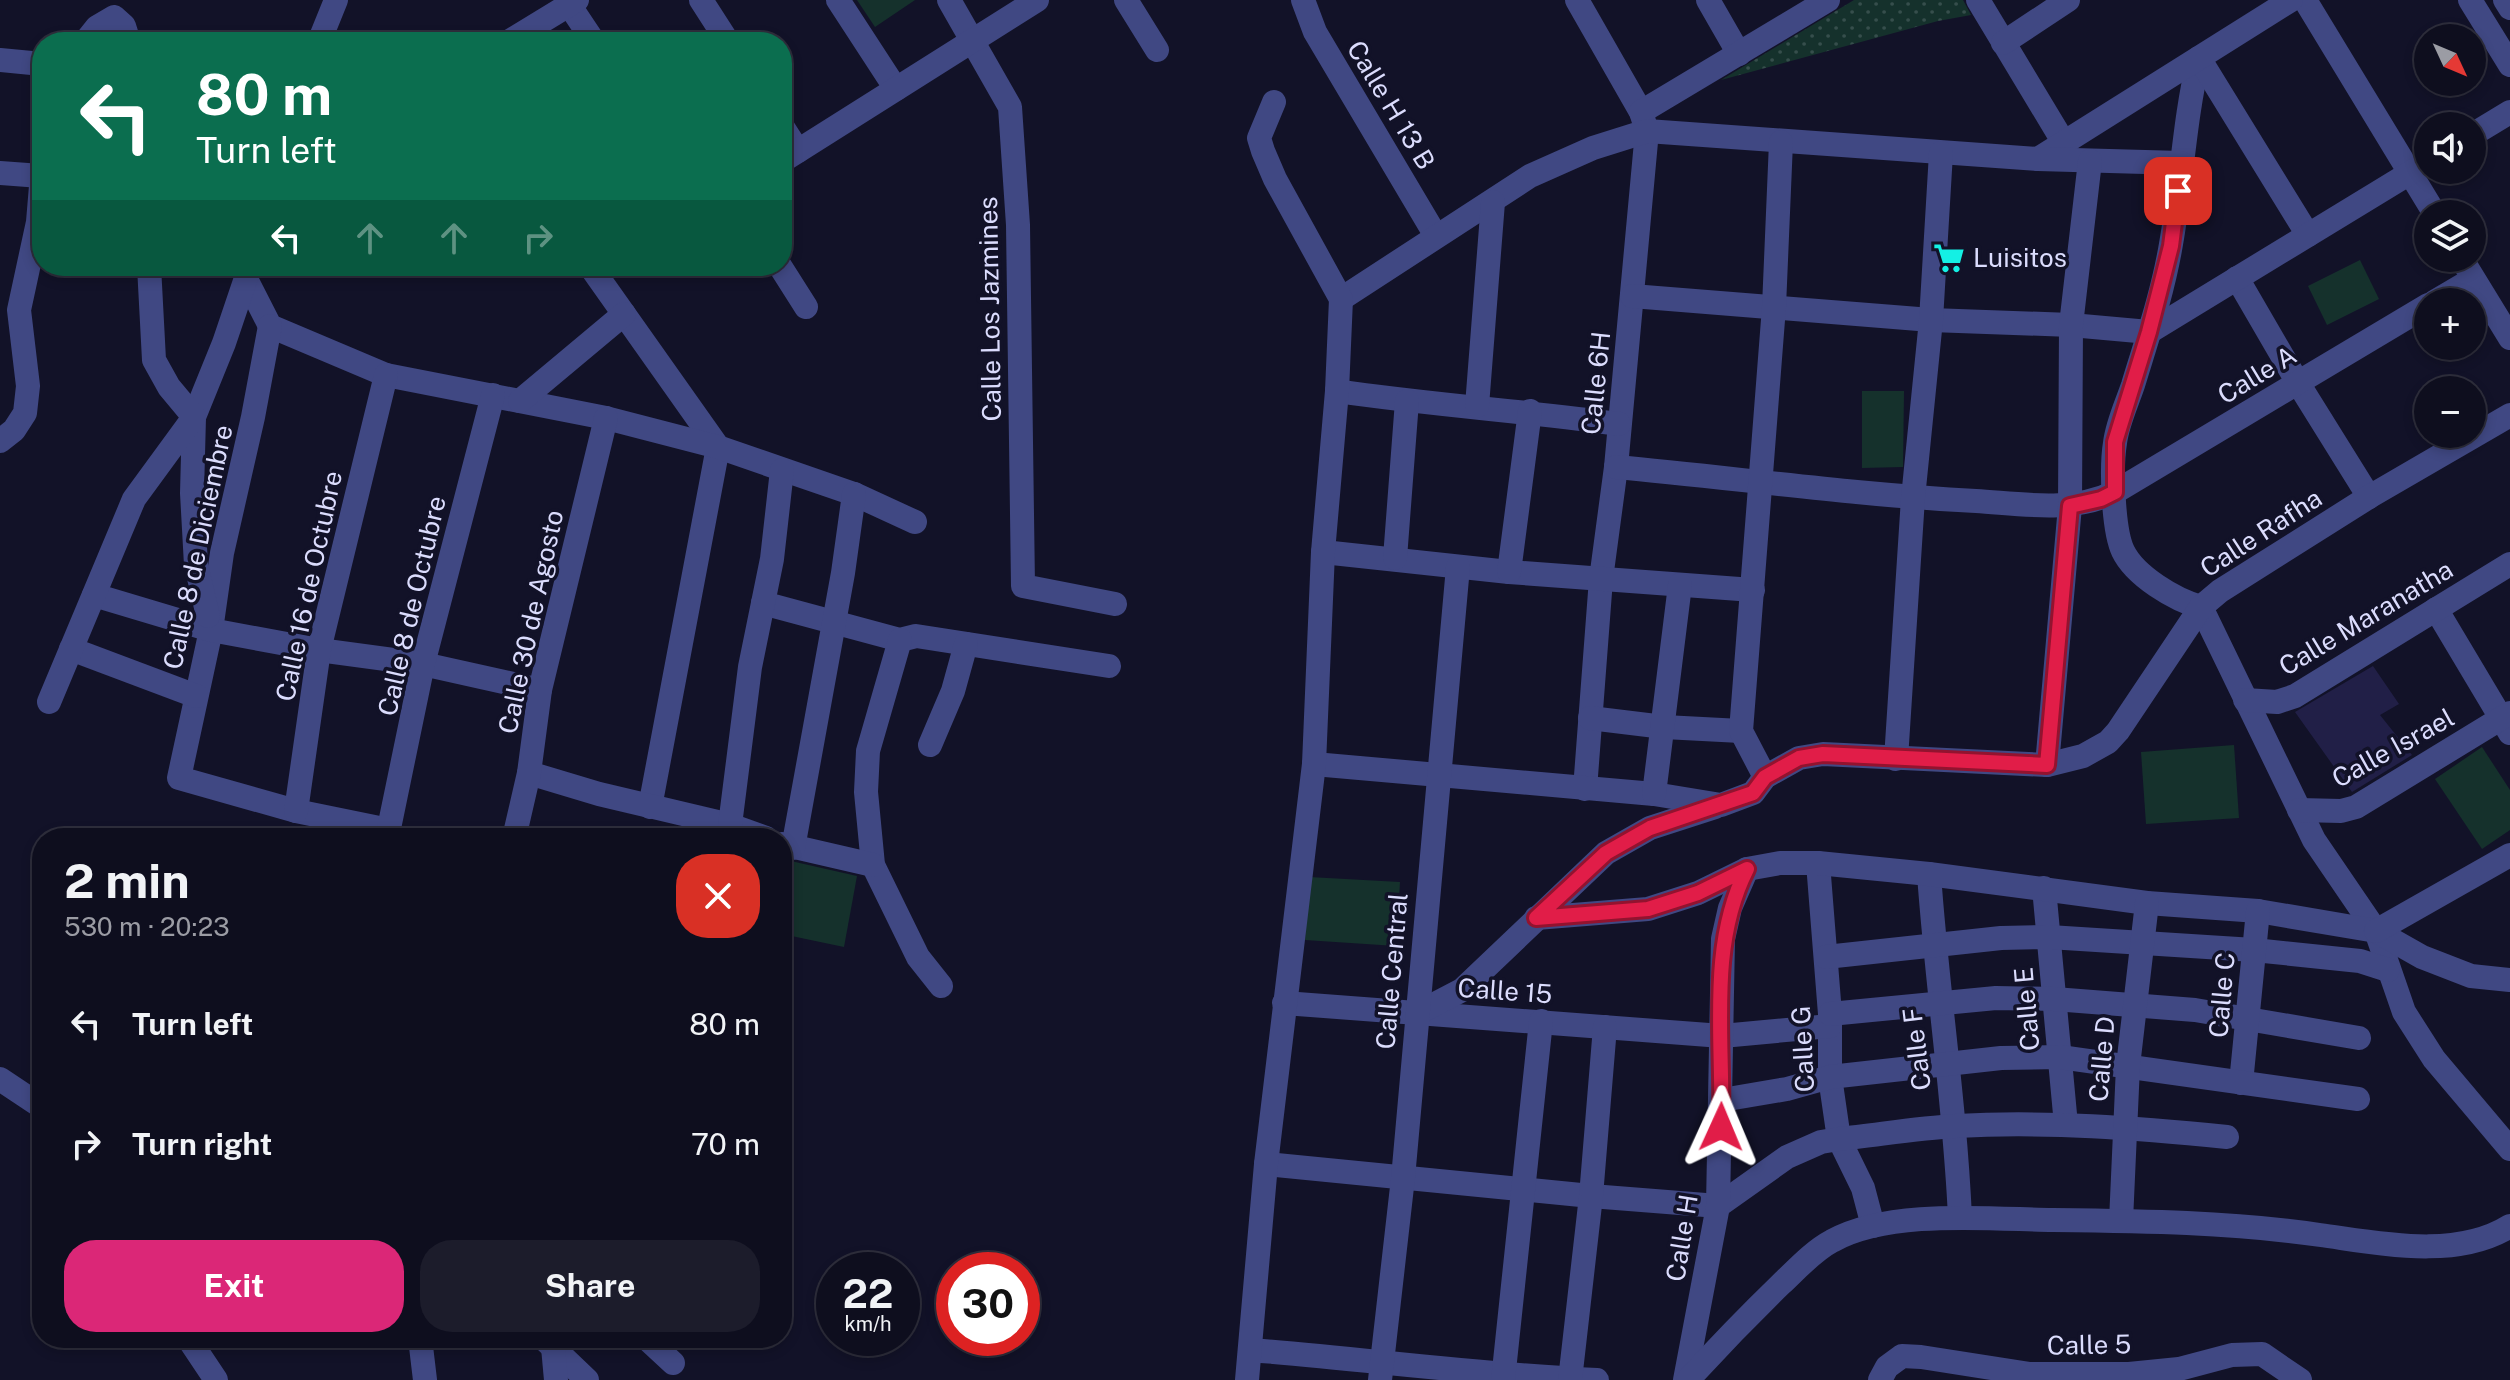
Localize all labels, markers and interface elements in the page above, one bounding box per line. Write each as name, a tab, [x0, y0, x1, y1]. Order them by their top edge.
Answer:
north arrow	[2414, 24, 2486, 96]
map controls	[2414, 24, 2486, 448]
street label: Calle H 13 B	[1341, 35, 1442, 175]
text: 80 m	[196, 62, 332, 128]
icon: left	[64, 64, 168, 168]
button: sound	[2414, 112, 2486, 184]
text: Turn left	[196, 129, 337, 171]
pin	[2144, 157, 2212, 225]
icon: arrive	[2156, 169, 2200, 213]
street label: Calle Los Jazmines	[972, 196, 1007, 422]
button: layers	[2414, 200, 2486, 272]
icon: left	[264, 216, 308, 260]
icon: ahead	[348, 216, 392, 260]
icon: ahead	[432, 216, 476, 260]
icon: right	[516, 216, 560, 260]
supermarket icon: Luisitos	[1932, 241, 1966, 275]
place label: Luisitos	[1973, 242, 2067, 273]
button: +	[2414, 288, 2486, 360]
street label: Calle 6H	[1575, 330, 1616, 436]
street label: Calle A	[2212, 339, 2302, 410]
button: −	[2414, 376, 2486, 448]
street label: Calle 8 de Diciembre	[156, 422, 239, 672]
street label: Calle 16 de Octubre	[269, 468, 348, 704]
street label: Calle Rafha	[2194, 482, 2327, 583]
street label: Calle 8 de Octubre	[371, 493, 452, 719]
street label: Calle 30 de Agosto	[492, 507, 569, 737]
street label: Calle Maranatha	[2273, 553, 2458, 682]
street label: Calle Israel	[2326, 701, 2459, 794]
text: 2 min	[64, 852, 190, 909]
button: close	[676, 854, 760, 938]
street label: Calle Central	[1369, 892, 1414, 1050]
text: 530 m · 20:23	[64, 911, 230, 942]
street label: Calle C	[2202, 951, 2241, 1039]
street label: Calle E	[2007, 966, 2046, 1052]
street label: Calle 15	[1457, 972, 1553, 1009]
icon: left	[64, 1002, 108, 1046]
street label: Calle G	[1785, 1005, 1820, 1093]
text: Turn left	[132, 1006, 253, 1042]
text: 80 m	[689, 1006, 760, 1042]
street label: Calle F	[1896, 1006, 1937, 1092]
street label: Calle D	[2082, 1015, 2121, 1103]
position arrow	[1679, 1085, 1763, 1169]
icon: right	[64, 1122, 108, 1166]
text: Turn right	[132, 1126, 272, 1162]
text: 70 m	[691, 1126, 760, 1162]
street label: Calle H	[1659, 1192, 1704, 1284]
button: Exit	[64, 1240, 404, 1332]
button: Share	[420, 1240, 760, 1332]
speed limit sign: 30	[936, 1252, 1040, 1356]
text: 22	[843, 1270, 893, 1317]
text: km/h	[844, 1312, 892, 1336]
street label: Calle 5	[2047, 1328, 2131, 1361]

